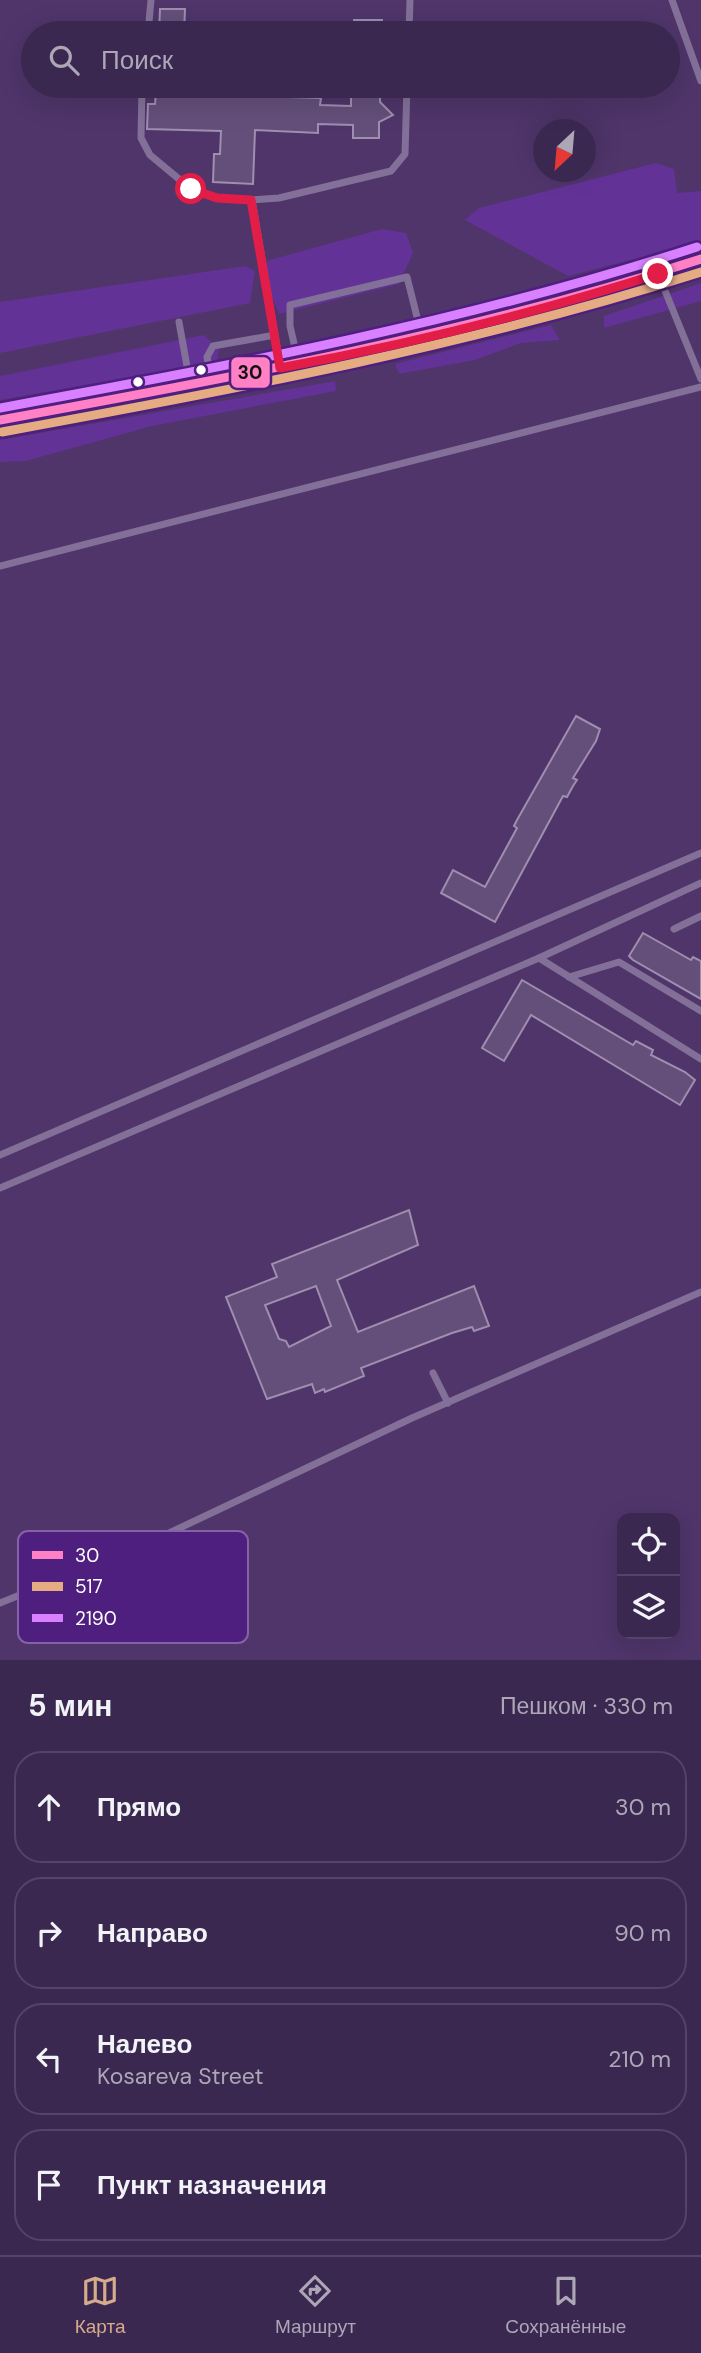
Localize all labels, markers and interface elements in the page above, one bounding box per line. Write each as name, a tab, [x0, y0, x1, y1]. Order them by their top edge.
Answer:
search box	[21, 21, 680, 98]
icon: search	[45, 41, 83, 79]
text: Поиск	[101, 43, 173, 77]
north arrow	[533, 119, 596, 182]
route start	[175, 173, 206, 204]
route end	[642, 258, 673, 289]
line badge: 30	[230, 356, 271, 389]
text: 30	[238, 360, 262, 385]
unlabelled marker	[194, 363, 208, 377]
unlabelled marker	[131, 375, 145, 389]
map controls	[617, 1513, 680, 1639]
button: locate	[617, 1513, 680, 1576]
legend	[18, 1531, 248, 1643]
text: 30	[75, 1543, 99, 1568]
text: 517	[75, 1574, 103, 1599]
button: layers	[617, 1576, 680, 1639]
text: 2190	[75, 1606, 117, 1631]
text: 5 мин	[28, 1686, 112, 1725]
text: Пешком · 330 m	[500, 1691, 673, 1721]
icon: ahead	[30, 1788, 68, 1826]
text: Прямо	[97, 1790, 181, 1824]
text: 30 m	[615, 1792, 671, 1822]
icon: right	[30, 1914, 68, 1952]
text: Направо	[97, 1916, 208, 1950]
text: 90 m	[614, 1918, 671, 1948]
text: Налево	[97, 2027, 192, 2061]
icon: left	[30, 2040, 68, 2078]
text: 210 m	[608, 2044, 671, 2074]
text: Kosareva Street	[97, 2061, 263, 2091]
icon: arrive	[30, 2166, 68, 2204]
text: Пункт назначения	[97, 2168, 327, 2202]
tab: Карта	[75, 2272, 126, 2339]
tab: Маршрут	[275, 2272, 356, 2339]
tab: Сохранённые	[505, 2272, 626, 2339]

